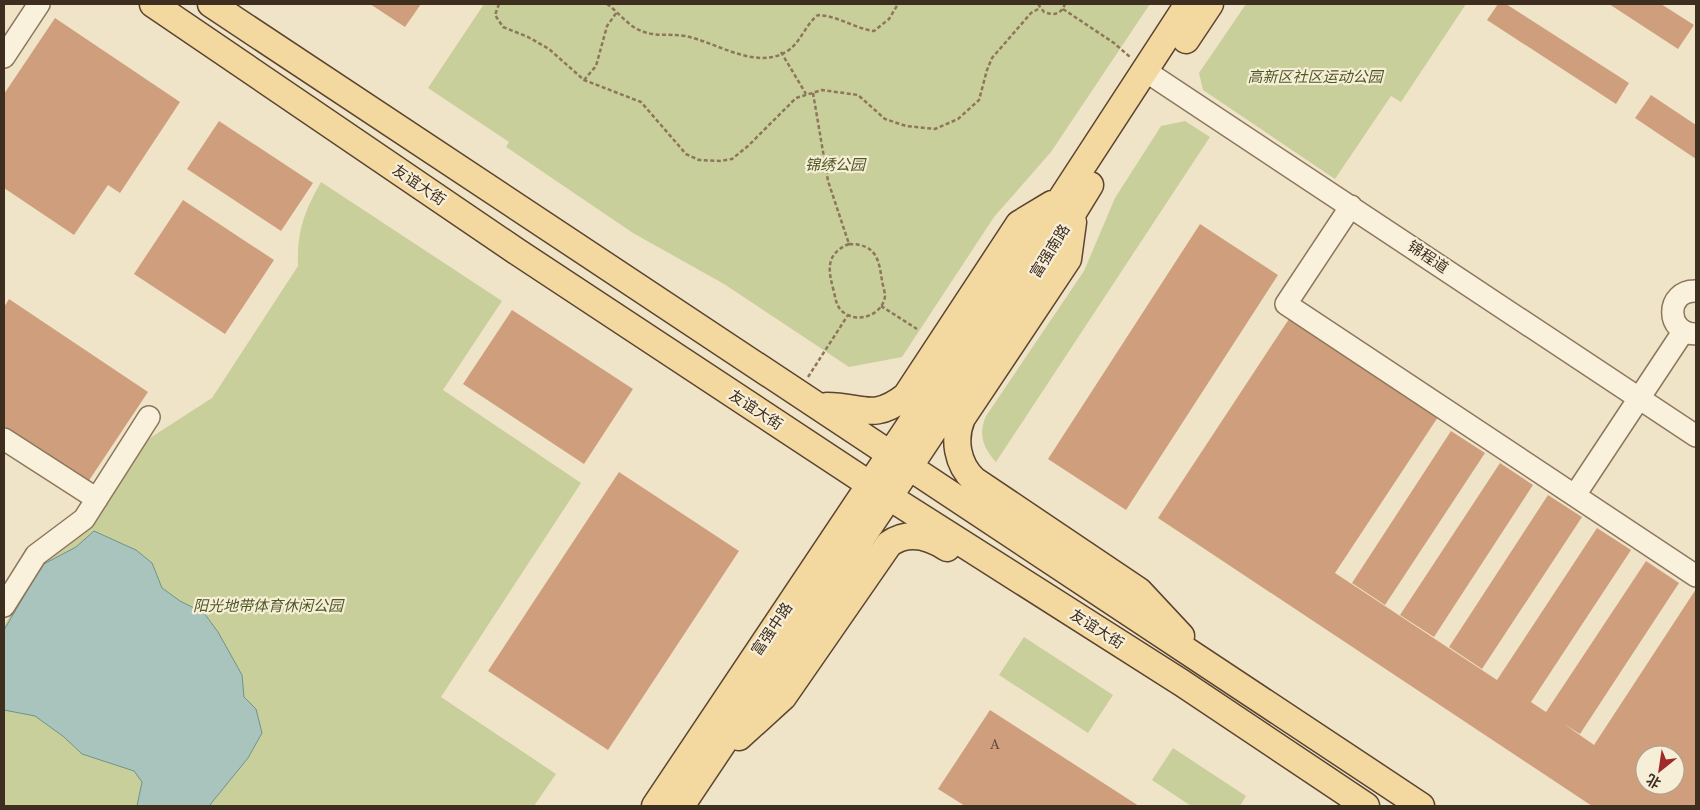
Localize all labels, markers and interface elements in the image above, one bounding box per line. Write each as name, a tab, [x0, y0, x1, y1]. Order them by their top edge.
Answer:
park label: 高新区社区运动公园	[1247, 67, 1384, 86]
park label: 锦绣公园	[805, 155, 867, 174]
street label: 友谊大街	[389, 160, 449, 209]
street label: 富强南路	[1026, 220, 1074, 281]
street label: 锦程道	[1404, 236, 1452, 277]
street label: 友谊大街	[726, 385, 787, 434]
park label: 阳光地带体育休闲公园	[193, 596, 345, 615]
street label: 富强中路	[747, 599, 796, 659]
street label: 友谊大街	[1067, 605, 1128, 653]
house number: A	[989, 737, 1000, 752]
north arrow	[1635, 745, 1685, 795]
text: 北	[1643, 770, 1664, 793]

